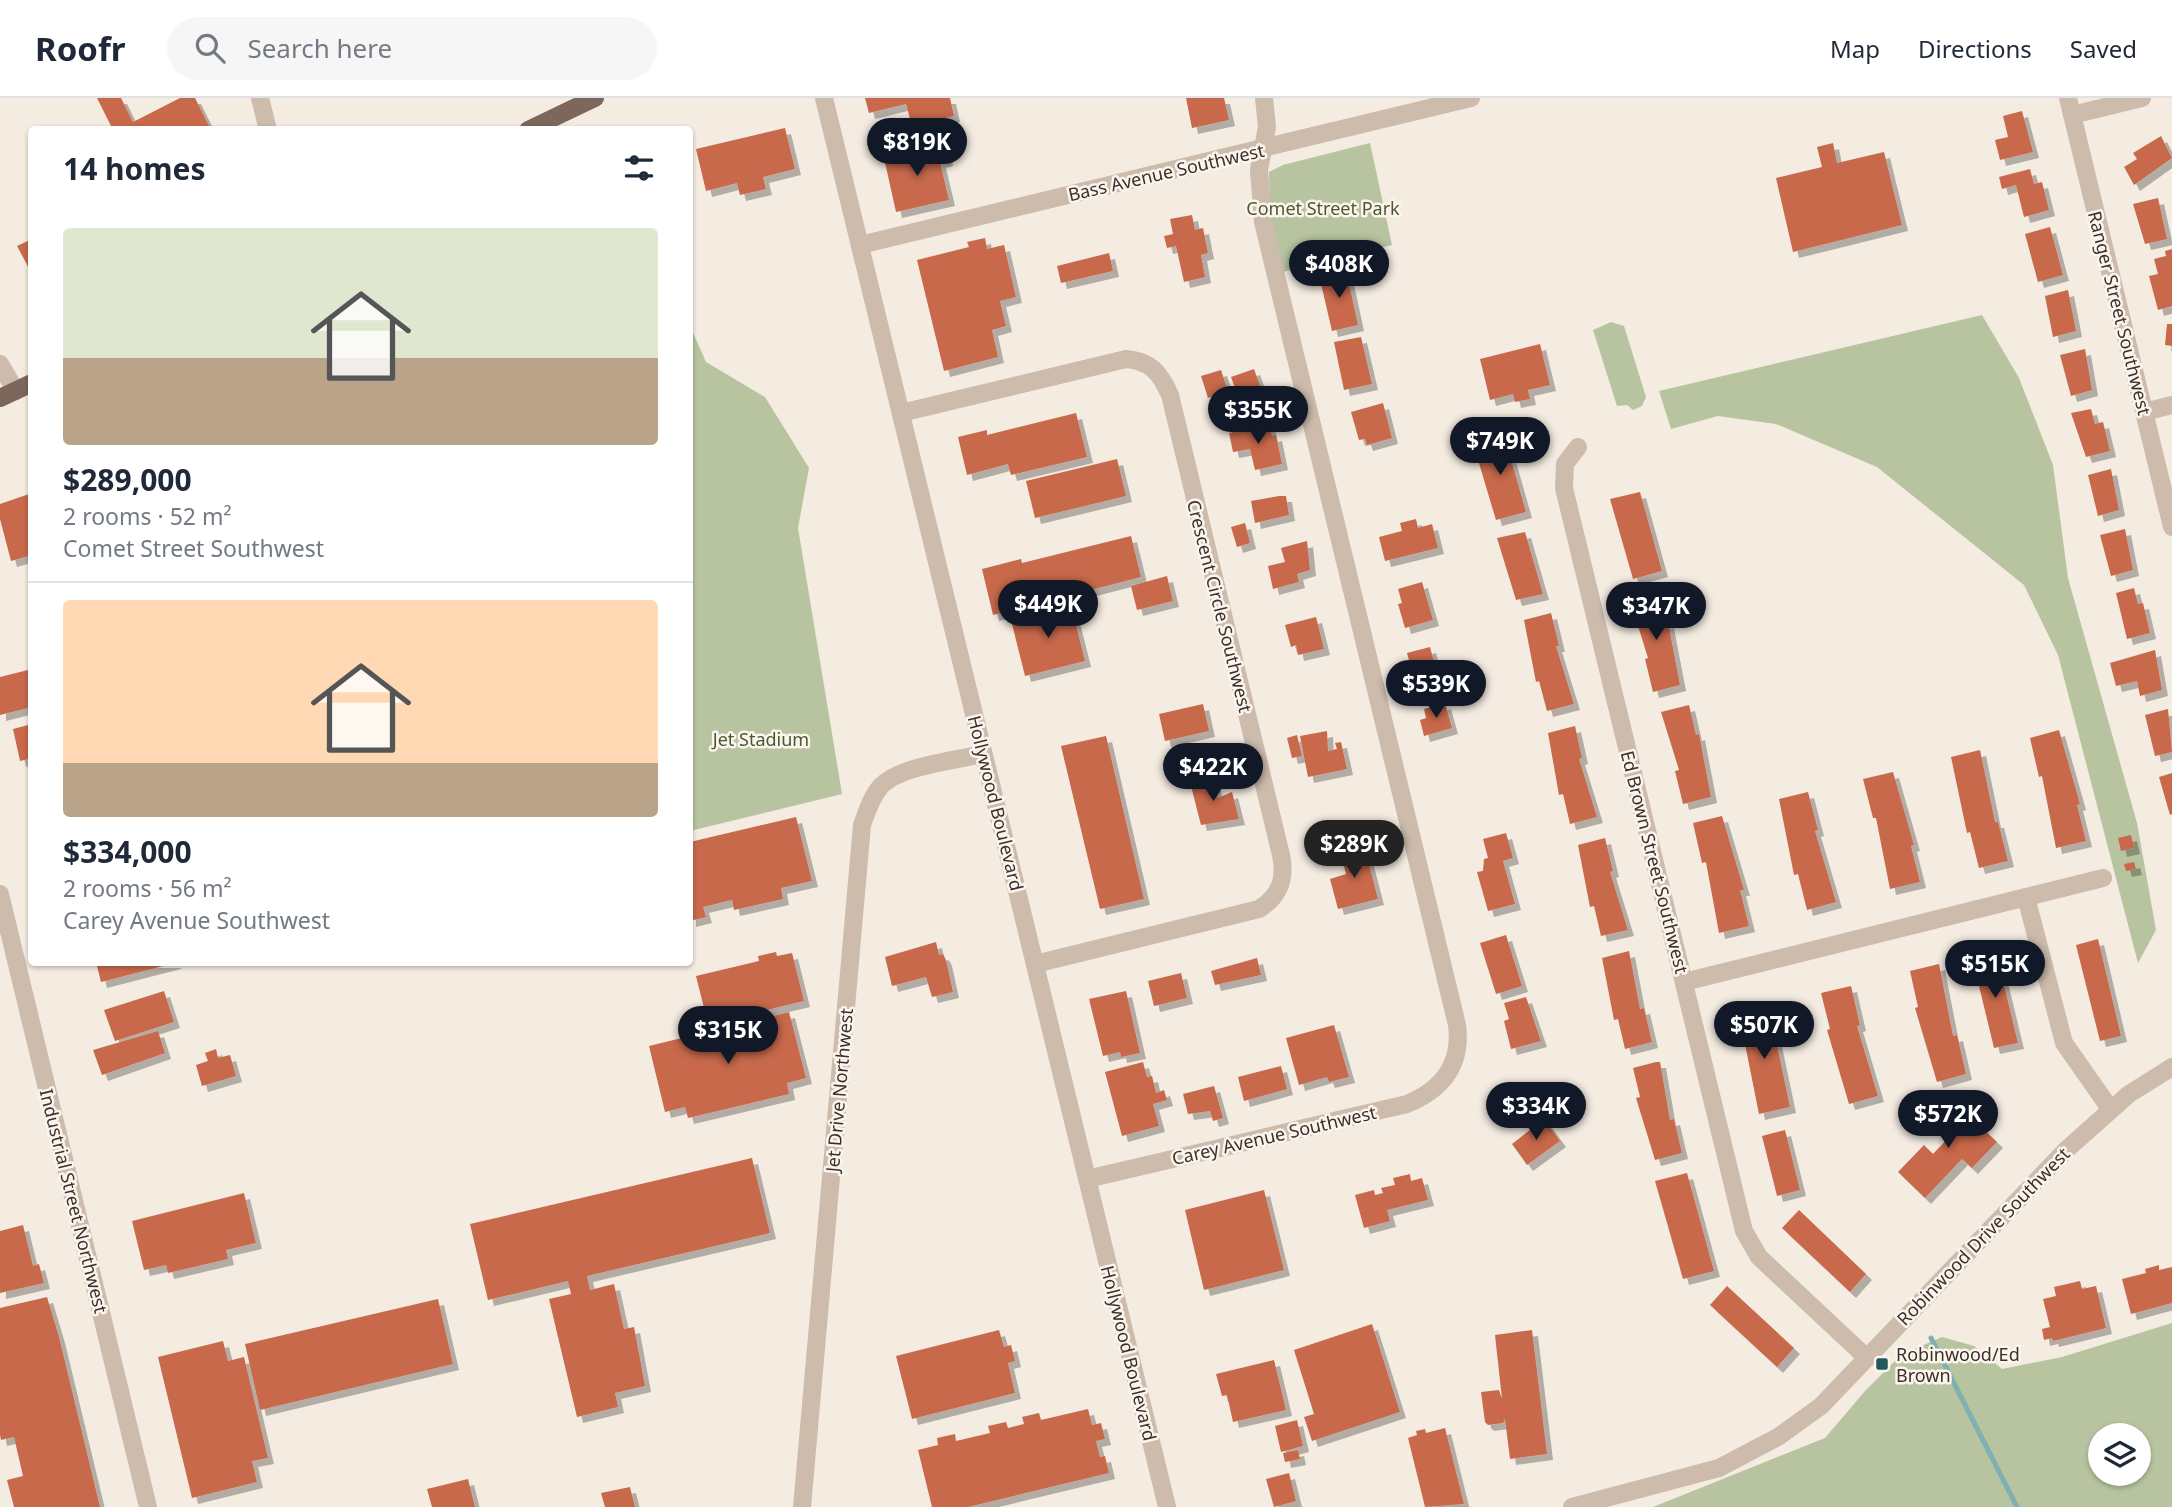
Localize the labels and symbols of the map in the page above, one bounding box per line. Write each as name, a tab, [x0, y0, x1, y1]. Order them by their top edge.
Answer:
pin: $819K	[868, 118, 966, 178]
street label: Bass Avenue Southwest	[1066, 138, 1267, 206]
park label: Comet Street Park	[1246, 196, 1400, 220]
street label: Ranger Street Southwest	[2083, 208, 2157, 418]
pin: $408K	[1290, 240, 1388, 300]
pin: $355K	[1209, 386, 1307, 446]
pin: $749K	[1451, 418, 1549, 477]
street label: Crescent Circle Southwest	[1182, 497, 1258, 715]
pin: $449K	[999, 580, 1097, 640]
pin: $347K	[1607, 582, 1705, 642]
pin: $539K	[1387, 660, 1485, 720]
street label: Hollywood Boulevard	[963, 713, 1029, 893]
park label: Jet Stadium	[711, 727, 809, 751]
pin: $422K	[1164, 744, 1262, 803]
street label: Ed Brown Street Southwest	[1616, 748, 1694, 976]
pin: $289K	[1305, 820, 1403, 880]
pin: $515K	[1946, 940, 2044, 1000]
pin: $507K	[1715, 1002, 1813, 1061]
pin: $315K	[679, 1006, 777, 1066]
street label: Jet Drive Northwest	[820, 1007, 858, 1175]
pin: $334K	[1487, 1082, 1585, 1142]
street label: Industrial Street Northwest	[35, 1086, 114, 1316]
pin: $572K	[1899, 1090, 1997, 1150]
street label: Carey Avenue Southwest	[1169, 1100, 1379, 1170]
street label: Robinwood Drive Southwest	[1891, 1141, 2075, 1330]
street label: Hollywood Boulevard	[1096, 1263, 1162, 1443]
place label: Robinwood/Ed Brown	[1896, 1342, 2020, 1387]
marker: Robinwood/Ed Brown	[1874, 1356, 1890, 1372]

